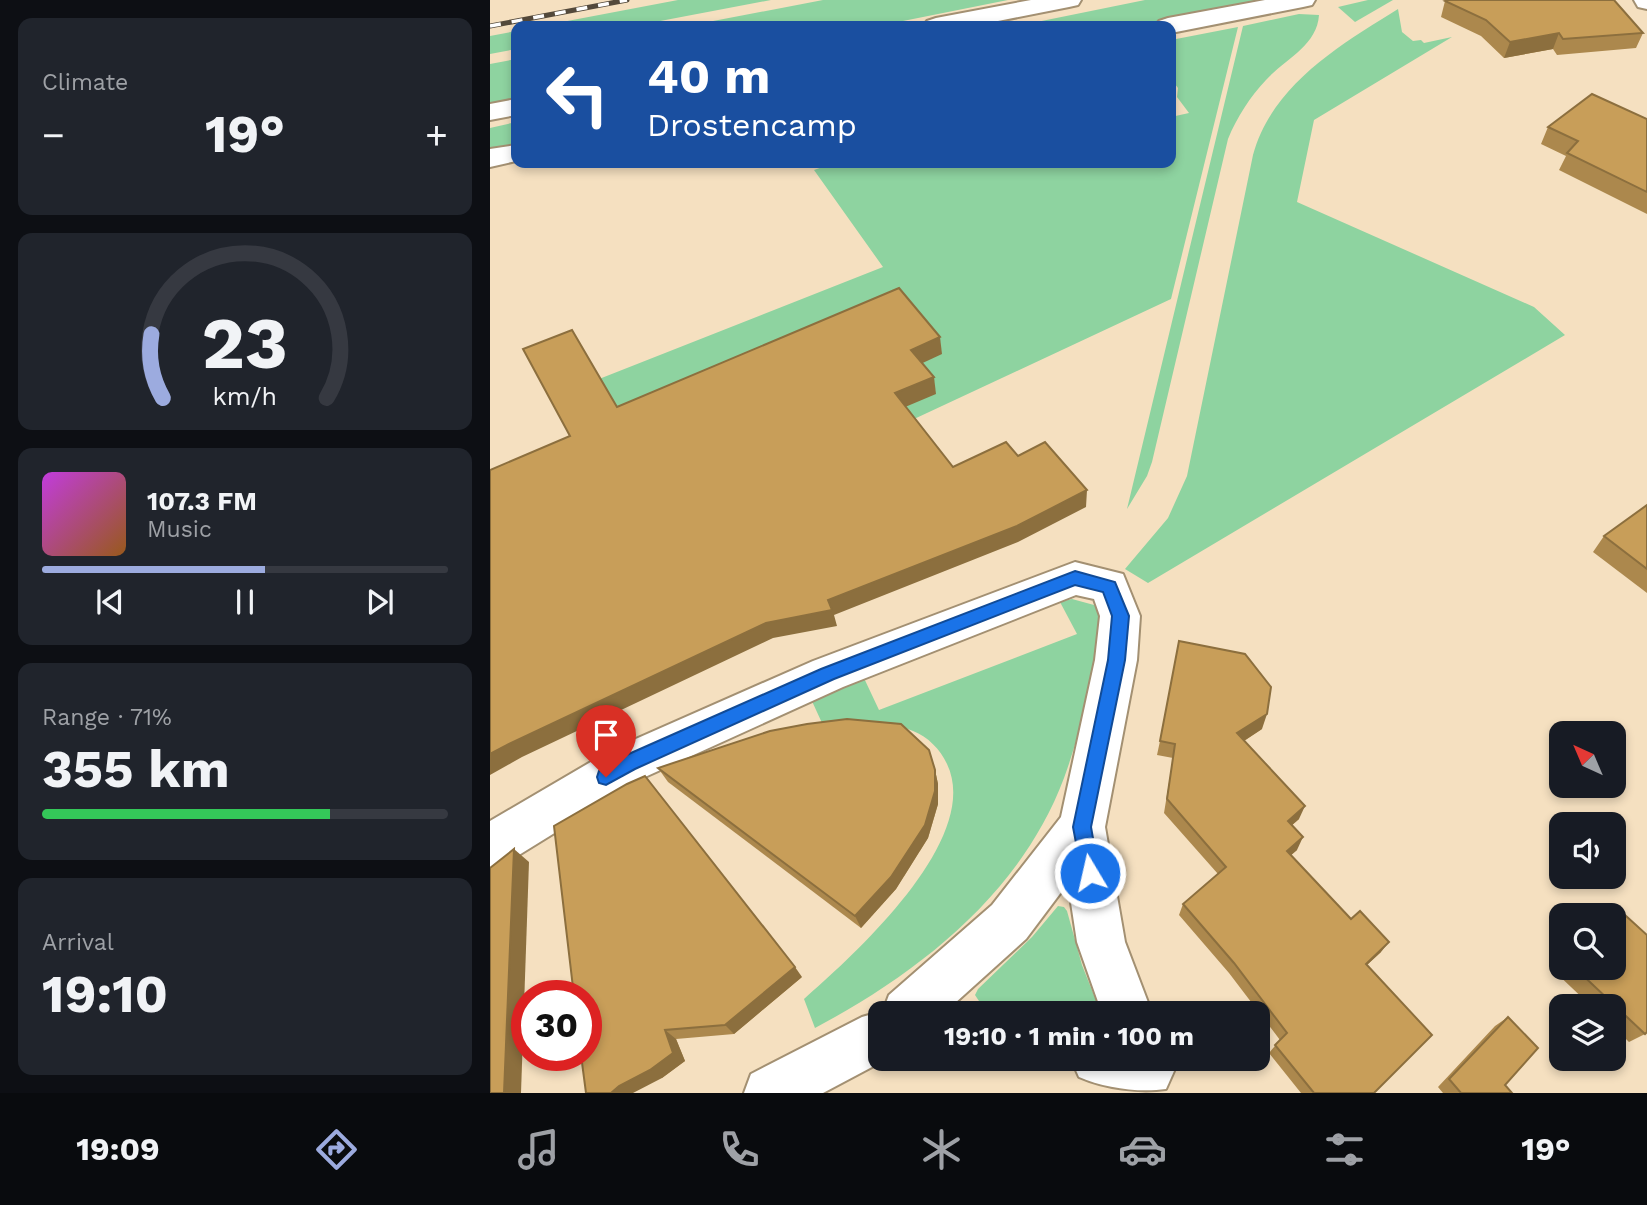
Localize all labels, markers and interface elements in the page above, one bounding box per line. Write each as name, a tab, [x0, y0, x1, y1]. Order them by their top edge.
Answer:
text: 40 m	[647, 47, 770, 105]
icon: left	[532, 49, 623, 140]
text: Climate	[42, 69, 128, 96]
text: 19°	[205, 104, 285, 165]
text: Drostencamp	[647, 106, 857, 144]
text: −	[42, 113, 65, 157]
text: +	[425, 113, 448, 157]
text: 23	[202, 300, 288, 386]
text: km/h	[213, 381, 277, 410]
text: 107.3 FM	[147, 486, 257, 516]
text: Music	[147, 516, 212, 543]
icon: previous	[91, 583, 129, 621]
icon: pause	[226, 583, 264, 621]
icon: next	[361, 583, 399, 621]
text: Range · 71%	[42, 704, 172, 731]
pin	[576, 705, 636, 777]
icon: arrive	[587, 716, 625, 754]
north arrow	[1549, 721, 1626, 798]
map controls	[1549, 721, 1626, 1071]
text: 355 km	[42, 739, 230, 800]
button: sound	[1549, 812, 1626, 889]
position arrow	[1053, 836, 1127, 910]
button: search	[1549, 903, 1626, 980]
text: Arrival	[42, 929, 114, 956]
text: 19:10	[42, 964, 168, 1025]
speed limit sign: 30	[511, 980, 602, 1071]
button: layers	[1549, 994, 1626, 1071]
text: 19:10 · 1 min · 100 m	[944, 1021, 1194, 1051]
icon: directions	[312, 1125, 361, 1174]
icon: music	[514, 1125, 563, 1174]
icon: phone	[715, 1125, 764, 1174]
icon: climate	[917, 1125, 966, 1174]
icon: car	[1118, 1125, 1167, 1174]
icon: filters	[1320, 1125, 1369, 1174]
text: 19:09	[76, 1130, 160, 1168]
text: 19°	[1521, 1130, 1571, 1168]

